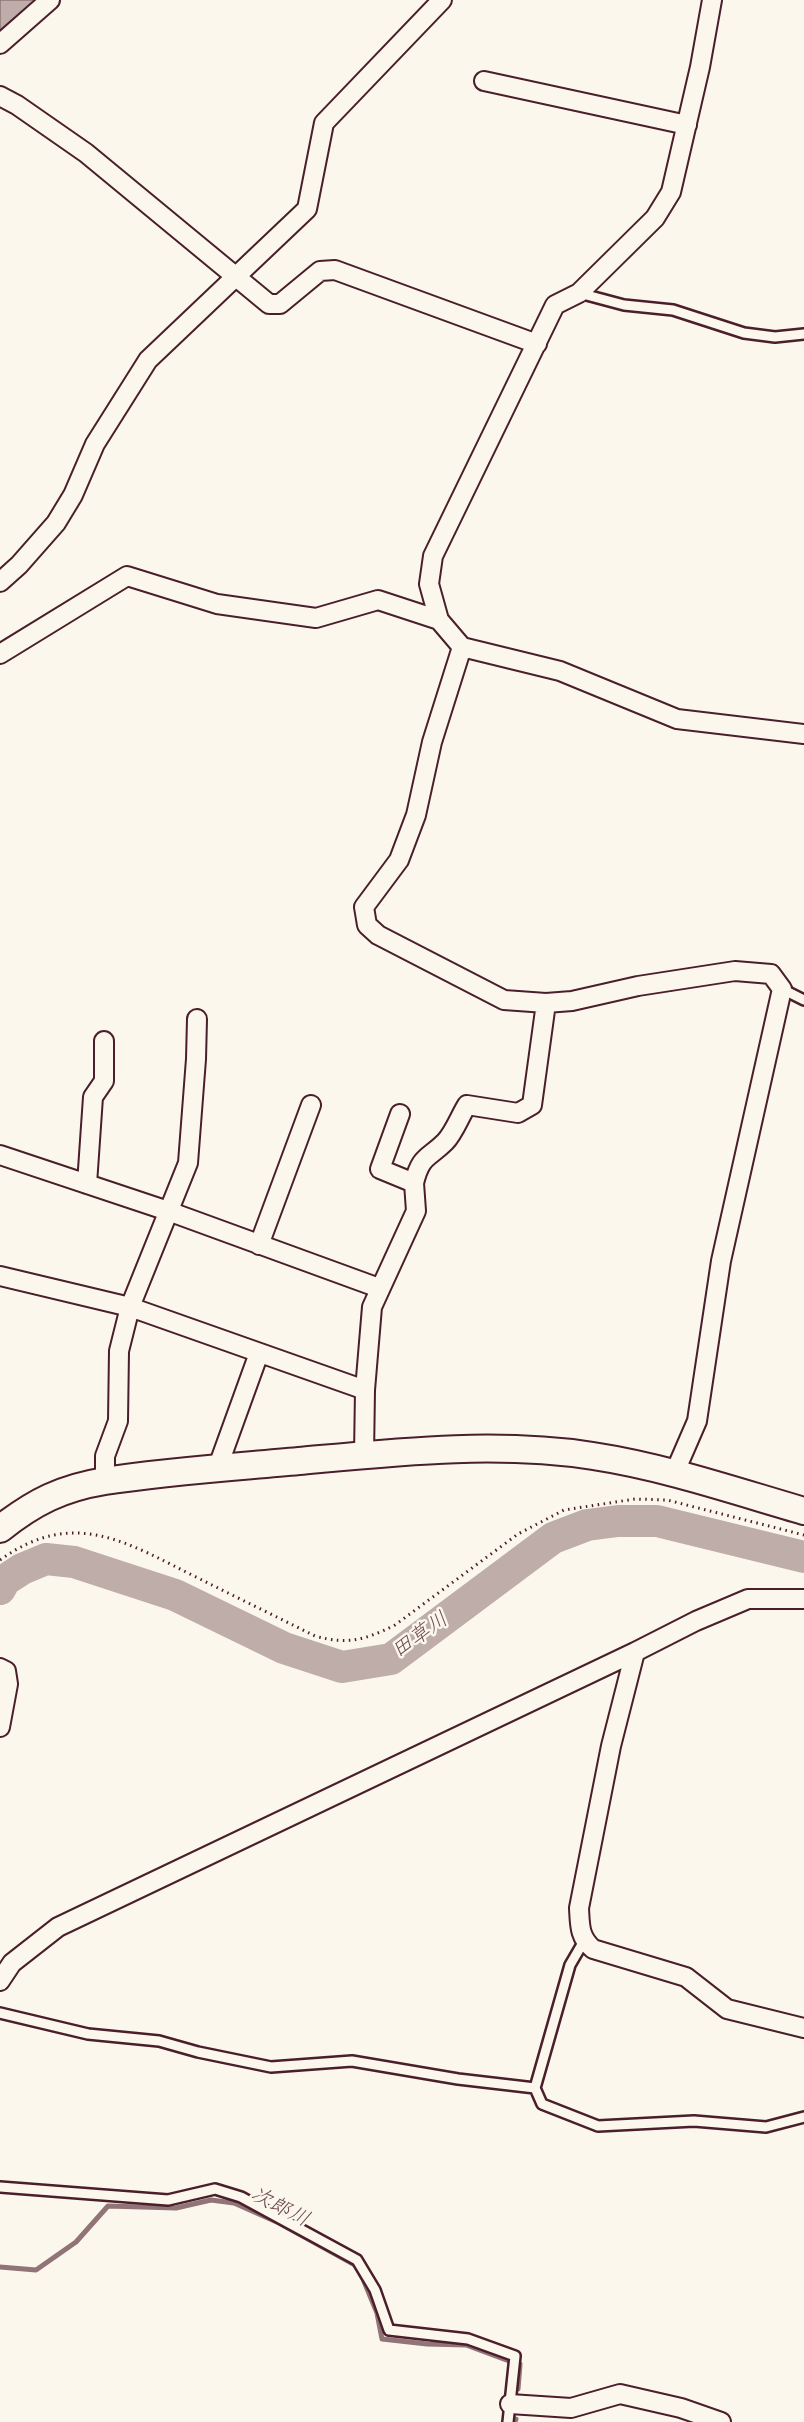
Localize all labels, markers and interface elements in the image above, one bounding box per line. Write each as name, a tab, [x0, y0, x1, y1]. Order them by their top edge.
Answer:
water label: 田草川	[387, 1607, 453, 1663]
water label: 次郎川	[246, 2181, 314, 2233]

